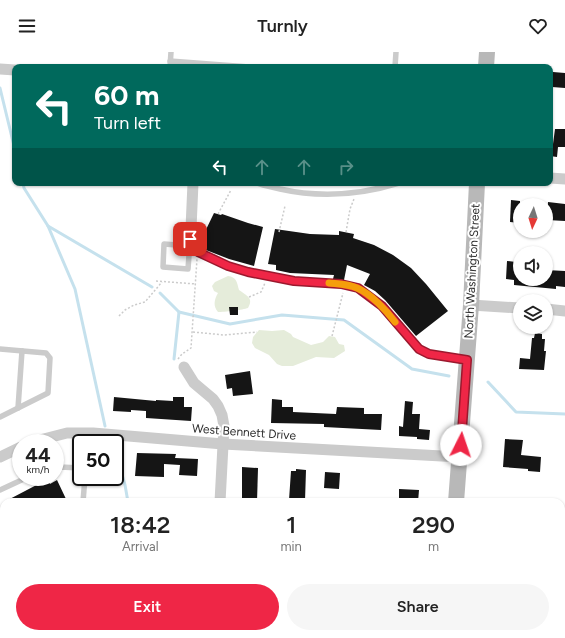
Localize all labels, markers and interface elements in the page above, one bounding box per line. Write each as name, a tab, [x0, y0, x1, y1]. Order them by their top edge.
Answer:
icon: menu	[16, 15, 38, 37]
text: Turnly	[257, 15, 308, 37]
icon: heart	[527, 15, 549, 37]
text: 60 m	[94, 78, 159, 112]
icon: left	[28, 80, 80, 132]
text: Turn left	[94, 112, 161, 134]
icon: left	[209, 156, 231, 178]
icon: ahead	[251, 156, 273, 178]
icon: ahead	[293, 156, 315, 178]
icon: right	[335, 156, 357, 178]
north arrow	[513, 198, 553, 238]
map controls	[513, 198, 553, 334]
street label: North Washington Street	[461, 203, 483, 339]
pin	[173, 222, 207, 256]
icon: arrive	[179, 228, 201, 250]
button: sound	[513, 246, 553, 286]
button: layers	[513, 294, 553, 334]
street label: West Bennett Drive	[191, 421, 297, 443]
position arrow	[440, 424, 482, 466]
speed limit sign: 50	[72, 434, 124, 486]
text: 44	[25, 443, 51, 467]
text: km/h	[27, 463, 49, 476]
text: 18:42	[110, 510, 170, 539]
text: 1	[286, 510, 296, 539]
text: 290	[412, 510, 455, 539]
text: Arrival	[122, 539, 159, 554]
text: min	[281, 539, 302, 554]
text: m	[428, 539, 439, 554]
button: Exit	[16, 584, 279, 630]
button: Share	[287, 584, 549, 630]

